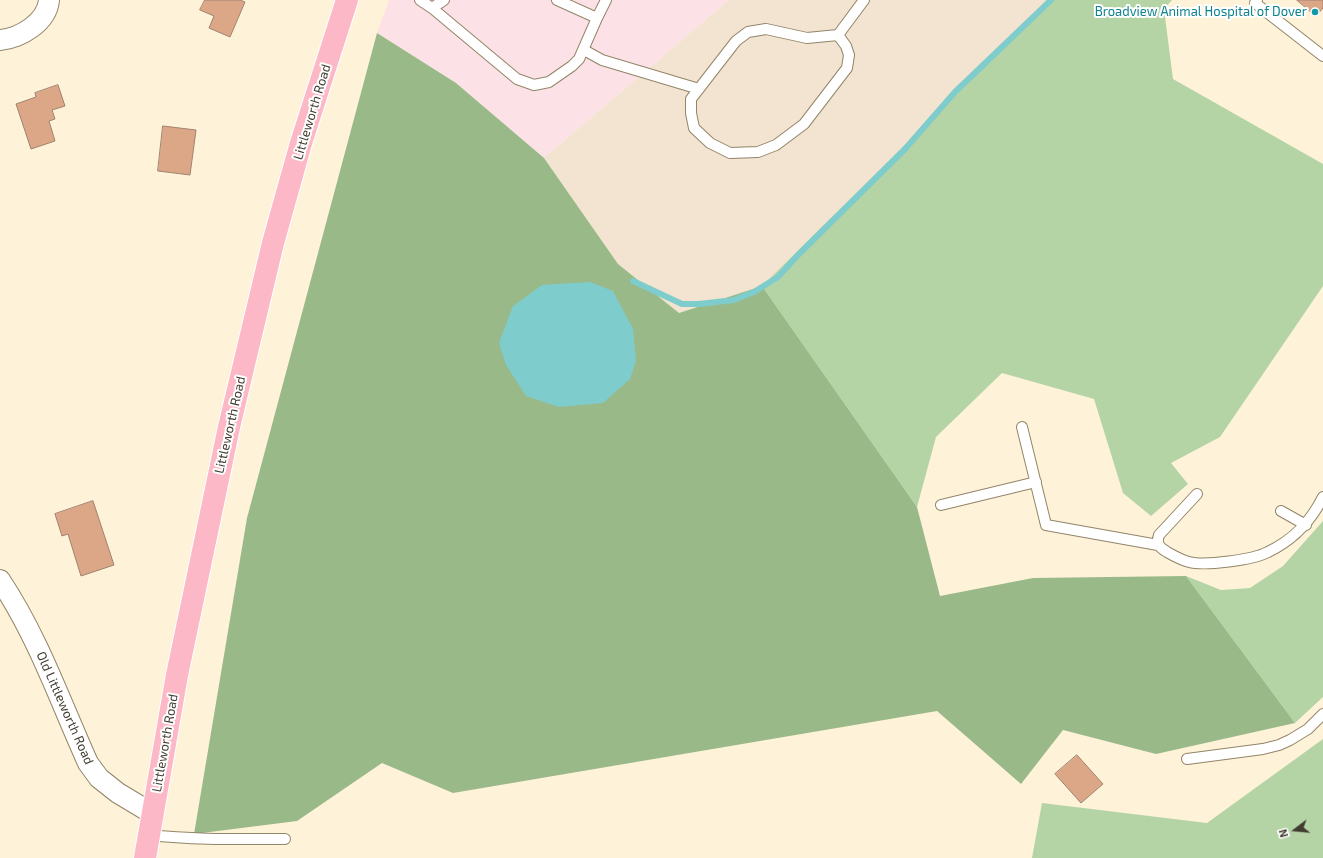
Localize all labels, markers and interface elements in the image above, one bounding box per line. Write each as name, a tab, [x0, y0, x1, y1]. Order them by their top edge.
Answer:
place label: Broadview Animal Hospital of Dover	[1095, 4, 1307, 20]
marker: Broadview Animal Hospital of Dover	[1310, 7, 1320, 17]
street label: Littleworth Road	[290, 62, 334, 162]
street label: Littleworth Road	[211, 375, 249, 475]
street label: Old Littleworth Road	[33, 649, 97, 767]
street label: Littleworth Road	[149, 693, 181, 793]
north arrow	[1275, 810, 1315, 850]
text: N	[1276, 828, 1290, 839]

